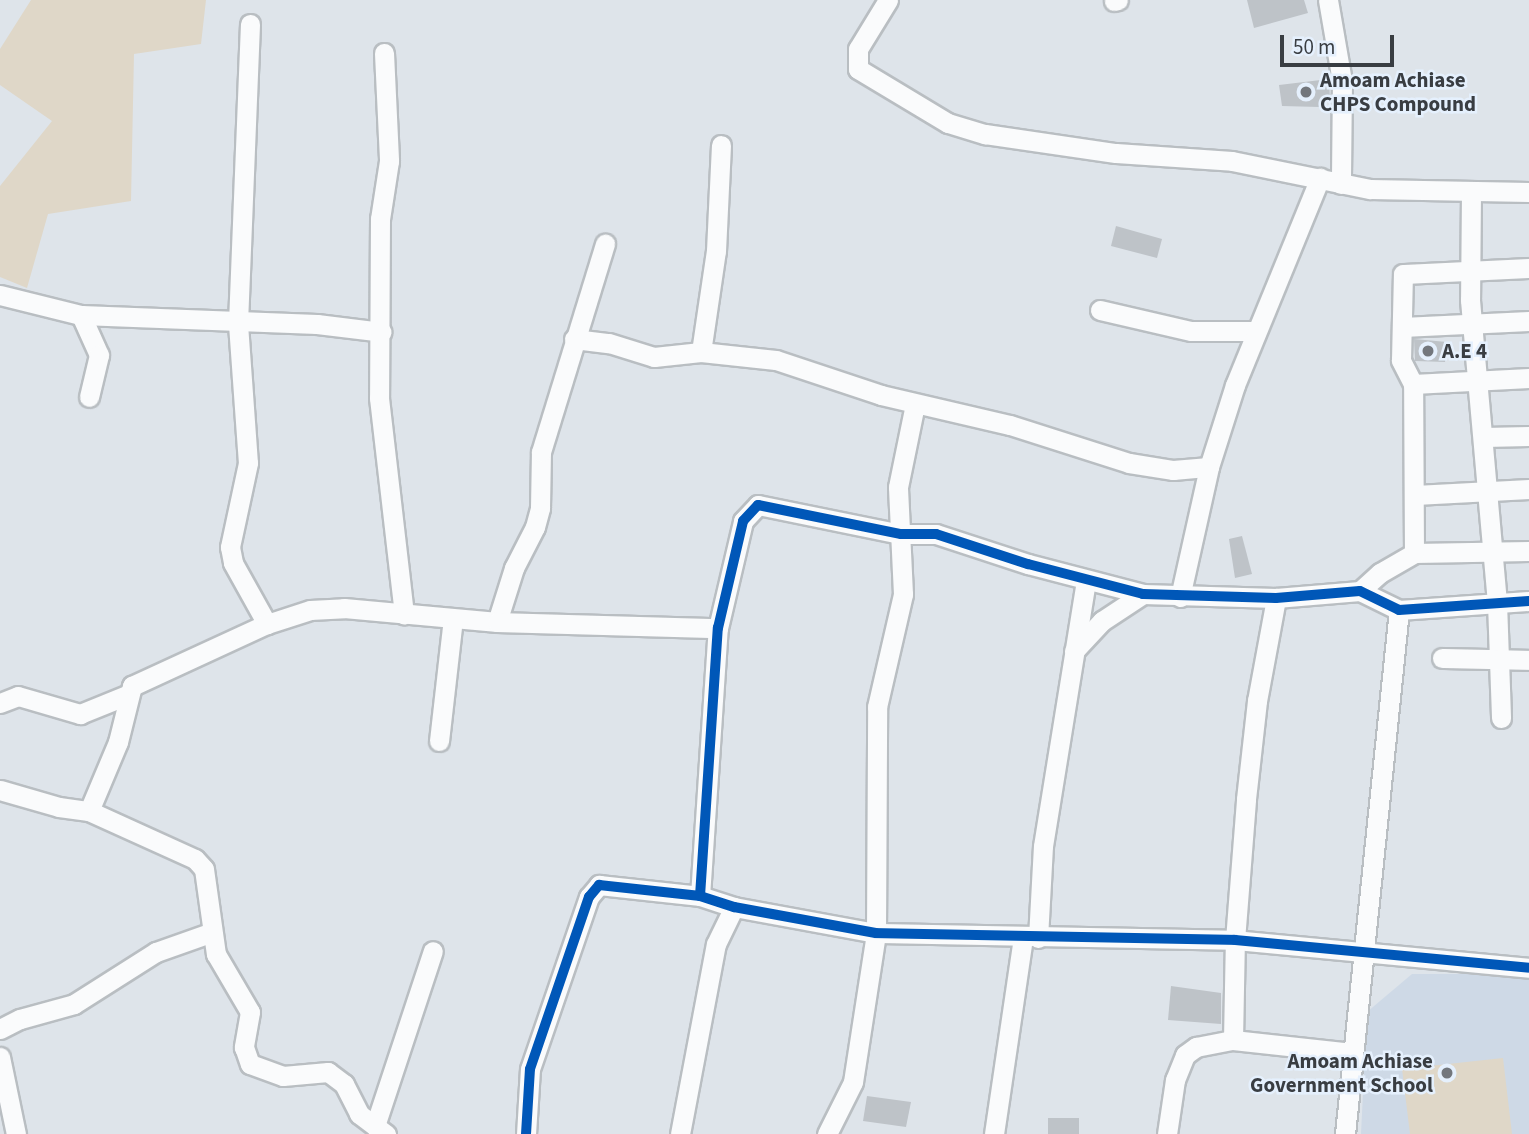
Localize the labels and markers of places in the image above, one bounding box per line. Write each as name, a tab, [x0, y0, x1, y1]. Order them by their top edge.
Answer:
place label: Amoam Achiase CHPS Compound	[1320, 67, 1476, 117]
marker: Amoam Achiase CHPS Compound	[1298, 84, 1314, 100]
place label: A.E 4	[1442, 338, 1487, 364]
marker: A.E 4	[1420, 343, 1436, 359]
place label: Amoam Achiase Government School	[1250, 1048, 1433, 1098]
marker: Amoam Achiase Government School	[1439, 1065, 1455, 1081]

